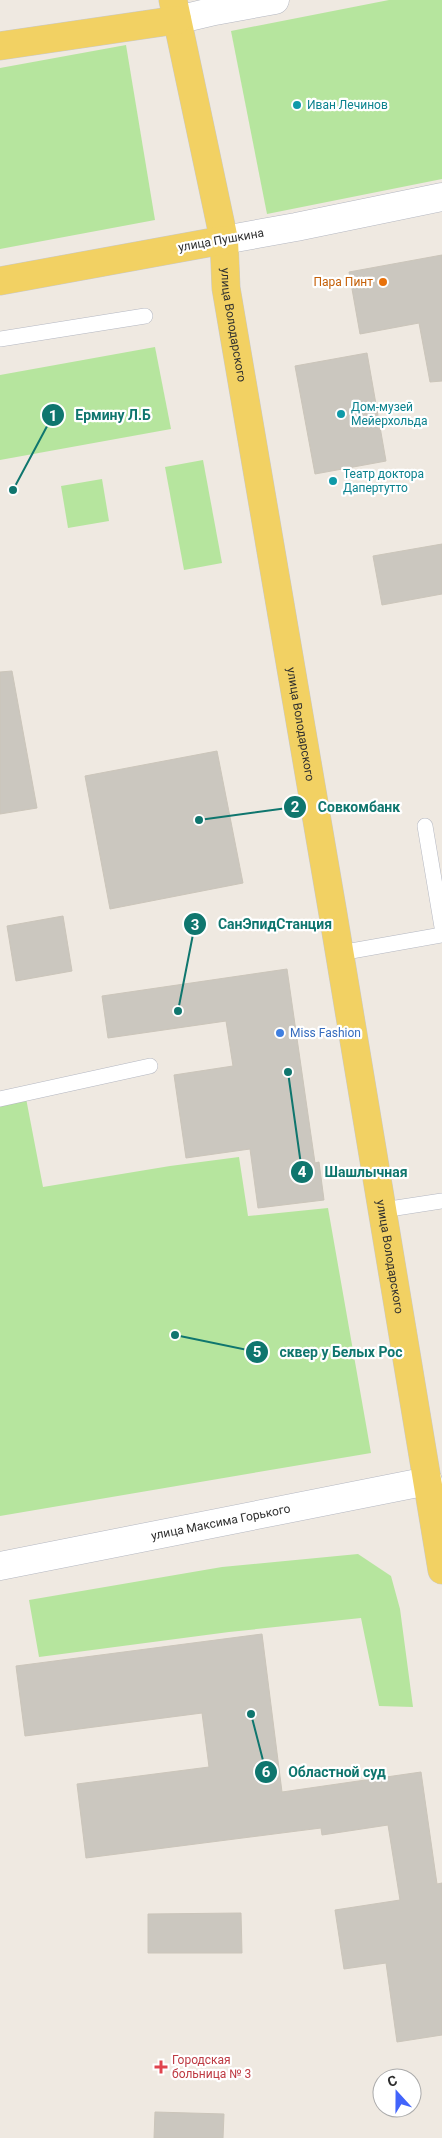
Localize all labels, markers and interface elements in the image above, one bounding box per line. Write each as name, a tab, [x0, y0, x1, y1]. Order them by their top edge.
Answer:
place label: Иван Лечинов	[307, 98, 388, 112]
marker: Иван Лечинов	[291, 99, 303, 111]
street label: улица Пушкина	[177, 226, 265, 254]
street label: улица Володарского	[218, 268, 249, 383]
place label: Пара Пинт	[313, 275, 373, 289]
marker: Пара Пинт	[377, 276, 389, 288]
place label: Дом-музей Мейерхольда	[351, 400, 428, 428]
callout: Ермину Л.Б	[41, 401, 161, 430]
text: 1	[49, 407, 57, 425]
text: Ермину Л.Б	[75, 407, 151, 423]
marker: Дом-музей Мейерхольда	[335, 408, 347, 420]
place label: Театр доктора Дапертутто	[343, 467, 424, 495]
marker: Театр доктора Дапертутто	[327, 475, 339, 487]
street label: улица Володарского	[284, 666, 317, 782]
callout: Совкомбанк	[282, 792, 410, 821]
text: 2	[291, 798, 300, 816]
text: Совкомбанк	[318, 799, 400, 815]
callout: СанЭпидСтанция	[183, 910, 342, 939]
text: 3	[191, 916, 199, 934]
text: СанЭпидСтанция	[218, 916, 332, 932]
place label: Miss Fashion	[290, 1026, 361, 1040]
marker: Miss Fashion	[274, 1027, 286, 1039]
callout: Шашлычная	[289, 1157, 417, 1186]
text: 4	[298, 1163, 307, 1181]
text: Шашлычная	[324, 1164, 408, 1180]
street label: улица Володарского	[374, 1199, 406, 1315]
callout: сквер у Белых Рос	[244, 1337, 412, 1366]
text: 5	[253, 1343, 261, 1361]
text: сквер у Белых Рос	[279, 1344, 403, 1360]
street label: улица Максима Горького	[150, 1501, 292, 1543]
callout: Областной суд	[254, 1757, 396, 1786]
text: 6	[262, 1763, 271, 1781]
text: Областной суд	[288, 1764, 386, 1780]
place label: Городская больница № 3	[172, 2053, 251, 2081]
marker: Городская больница № 3	[154, 2060, 168, 2074]
north arrow	[372, 2068, 422, 2118]
text: С	[385, 2072, 399, 2090]

